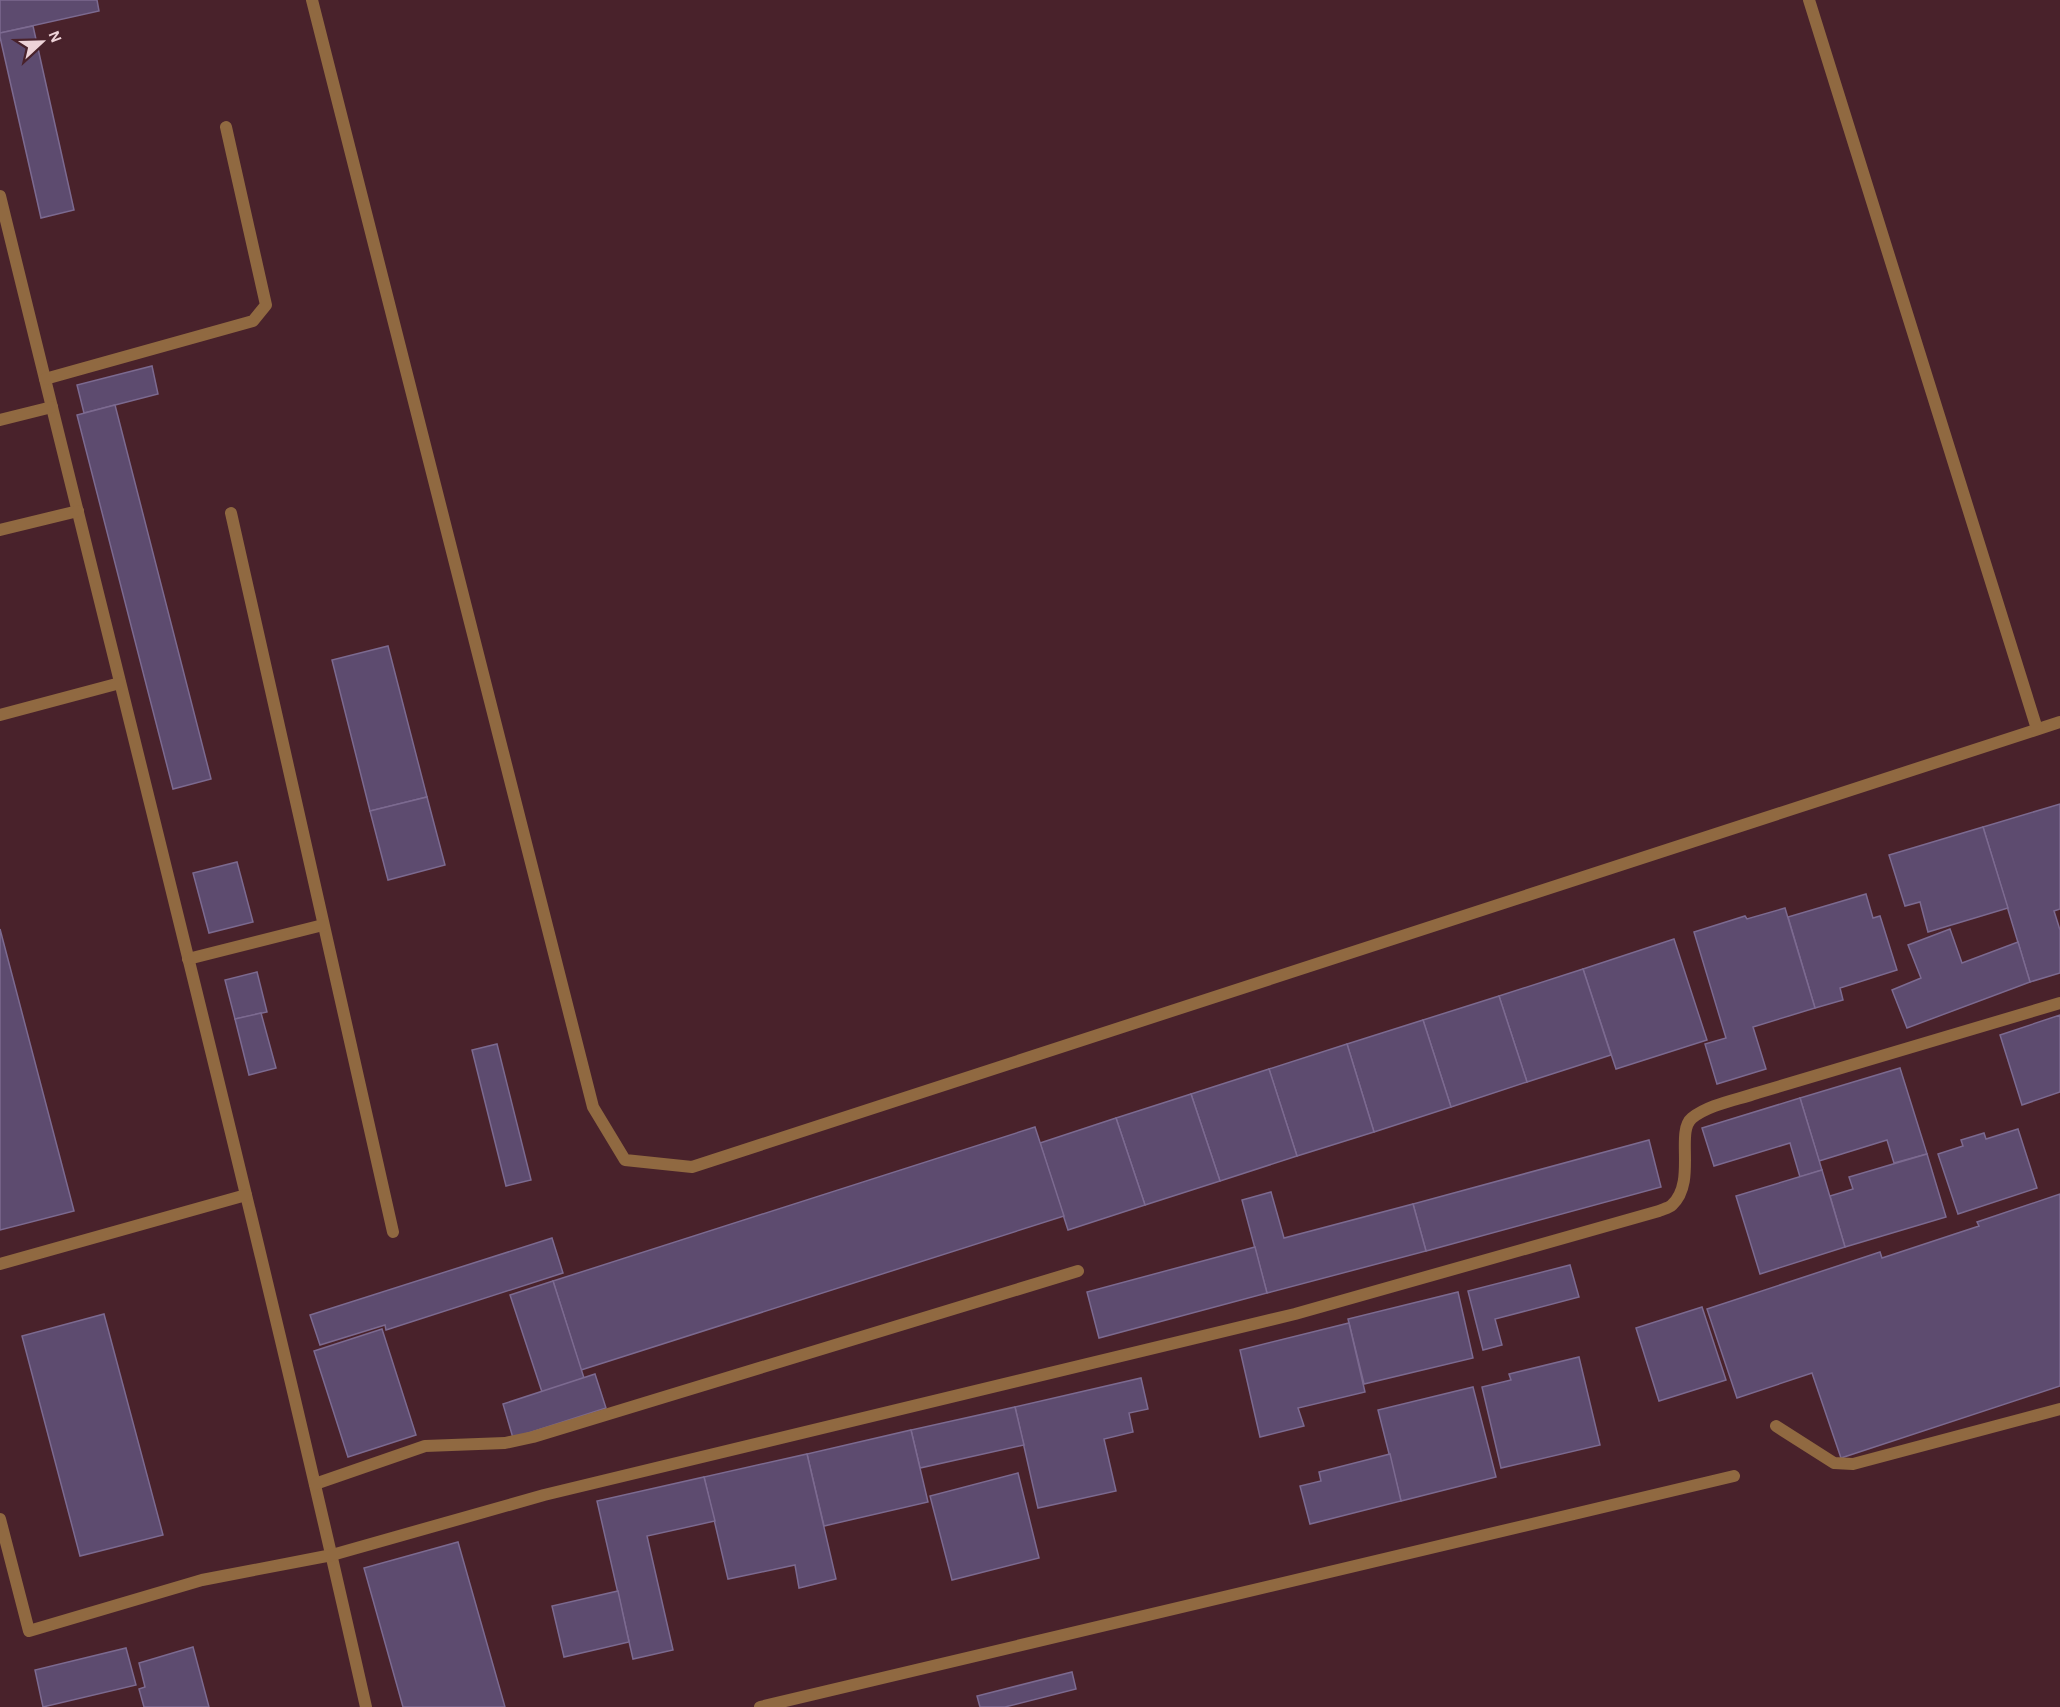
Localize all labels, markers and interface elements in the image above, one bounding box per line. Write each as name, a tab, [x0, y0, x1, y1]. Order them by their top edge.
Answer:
north arrow	[12, 12, 72, 72]
text: N	[45, 29, 64, 45]

